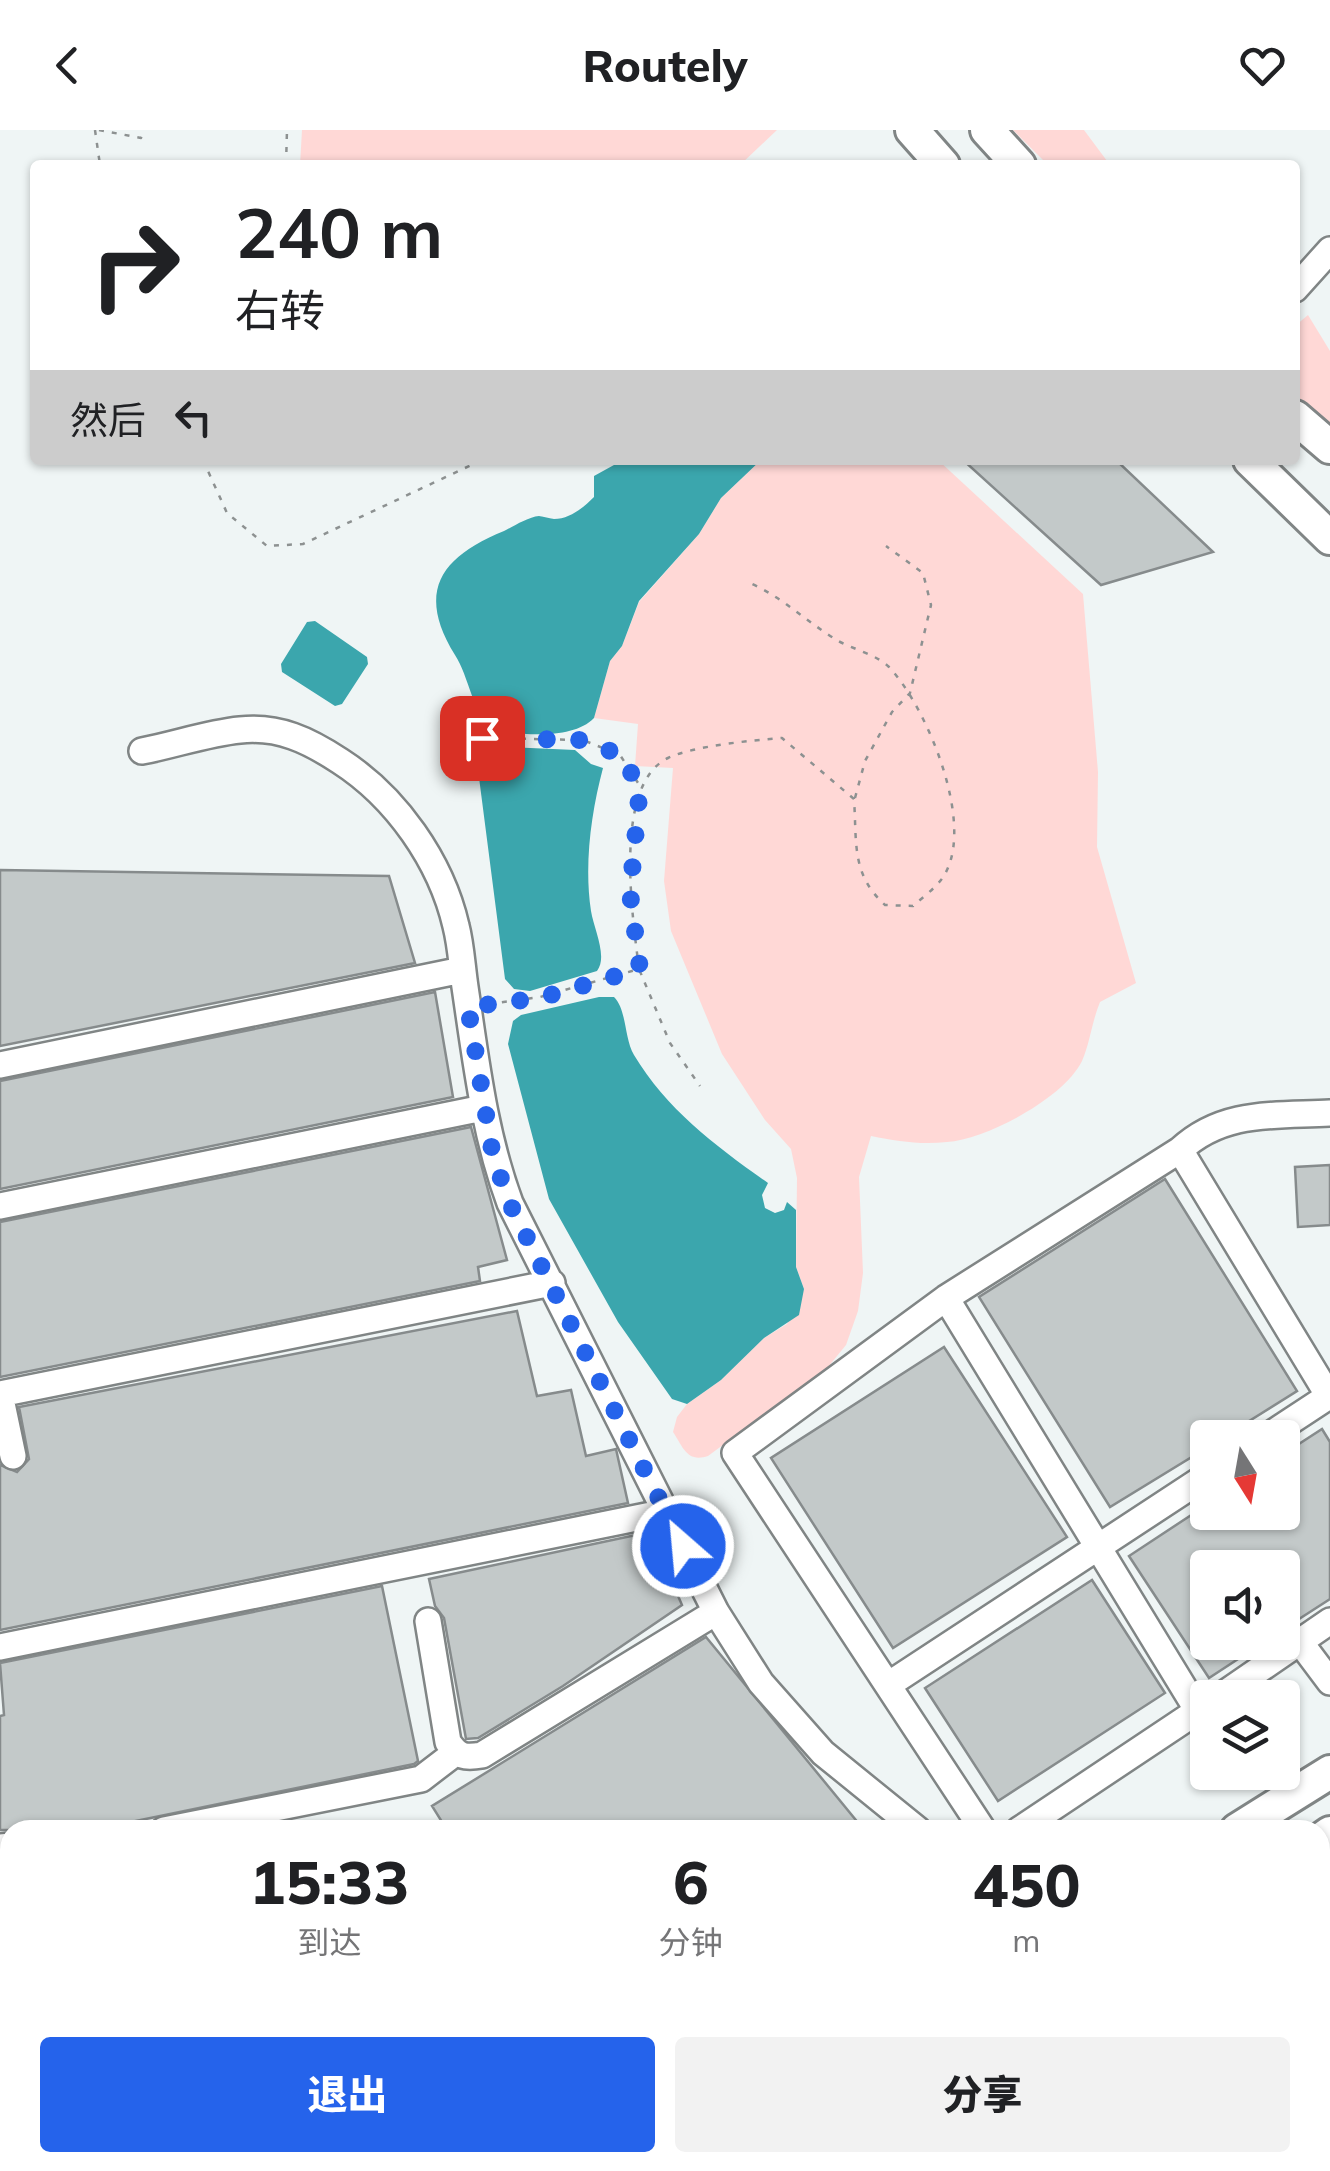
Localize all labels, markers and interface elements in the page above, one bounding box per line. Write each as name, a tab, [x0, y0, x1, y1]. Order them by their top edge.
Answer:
text: Routely	[582, 37, 748, 93]
icon: back	[40, 38, 95, 93]
icon: heart	[1235, 38, 1290, 93]
text: 240 m	[235, 188, 443, 276]
icon: right	[70, 200, 200, 330]
text: 右转	[235, 282, 325, 338]
icon: left	[166, 390, 221, 445]
text: 然后	[70, 396, 146, 444]
pin	[440, 696, 525, 781]
icon: arrive	[455, 711, 510, 766]
north arrow	[1190, 1420, 1300, 1530]
map controls	[1190, 1420, 1300, 1790]
position arrow	[631, 1494, 735, 1598]
button: sound	[1190, 1550, 1300, 1660]
button: layers	[1190, 1680, 1300, 1790]
text: 15:33	[250, 1844, 409, 1919]
text: 6	[673, 1844, 709, 1919]
text: 450	[972, 1847, 1080, 1922]
text: m	[1012, 1920, 1040, 1960]
text: 到达	[297, 1922, 361, 1962]
text: 分钟	[659, 1922, 723, 1962]
button: 退出	[40, 2037, 655, 2152]
button: 分享	[675, 2037, 1290, 2152]

